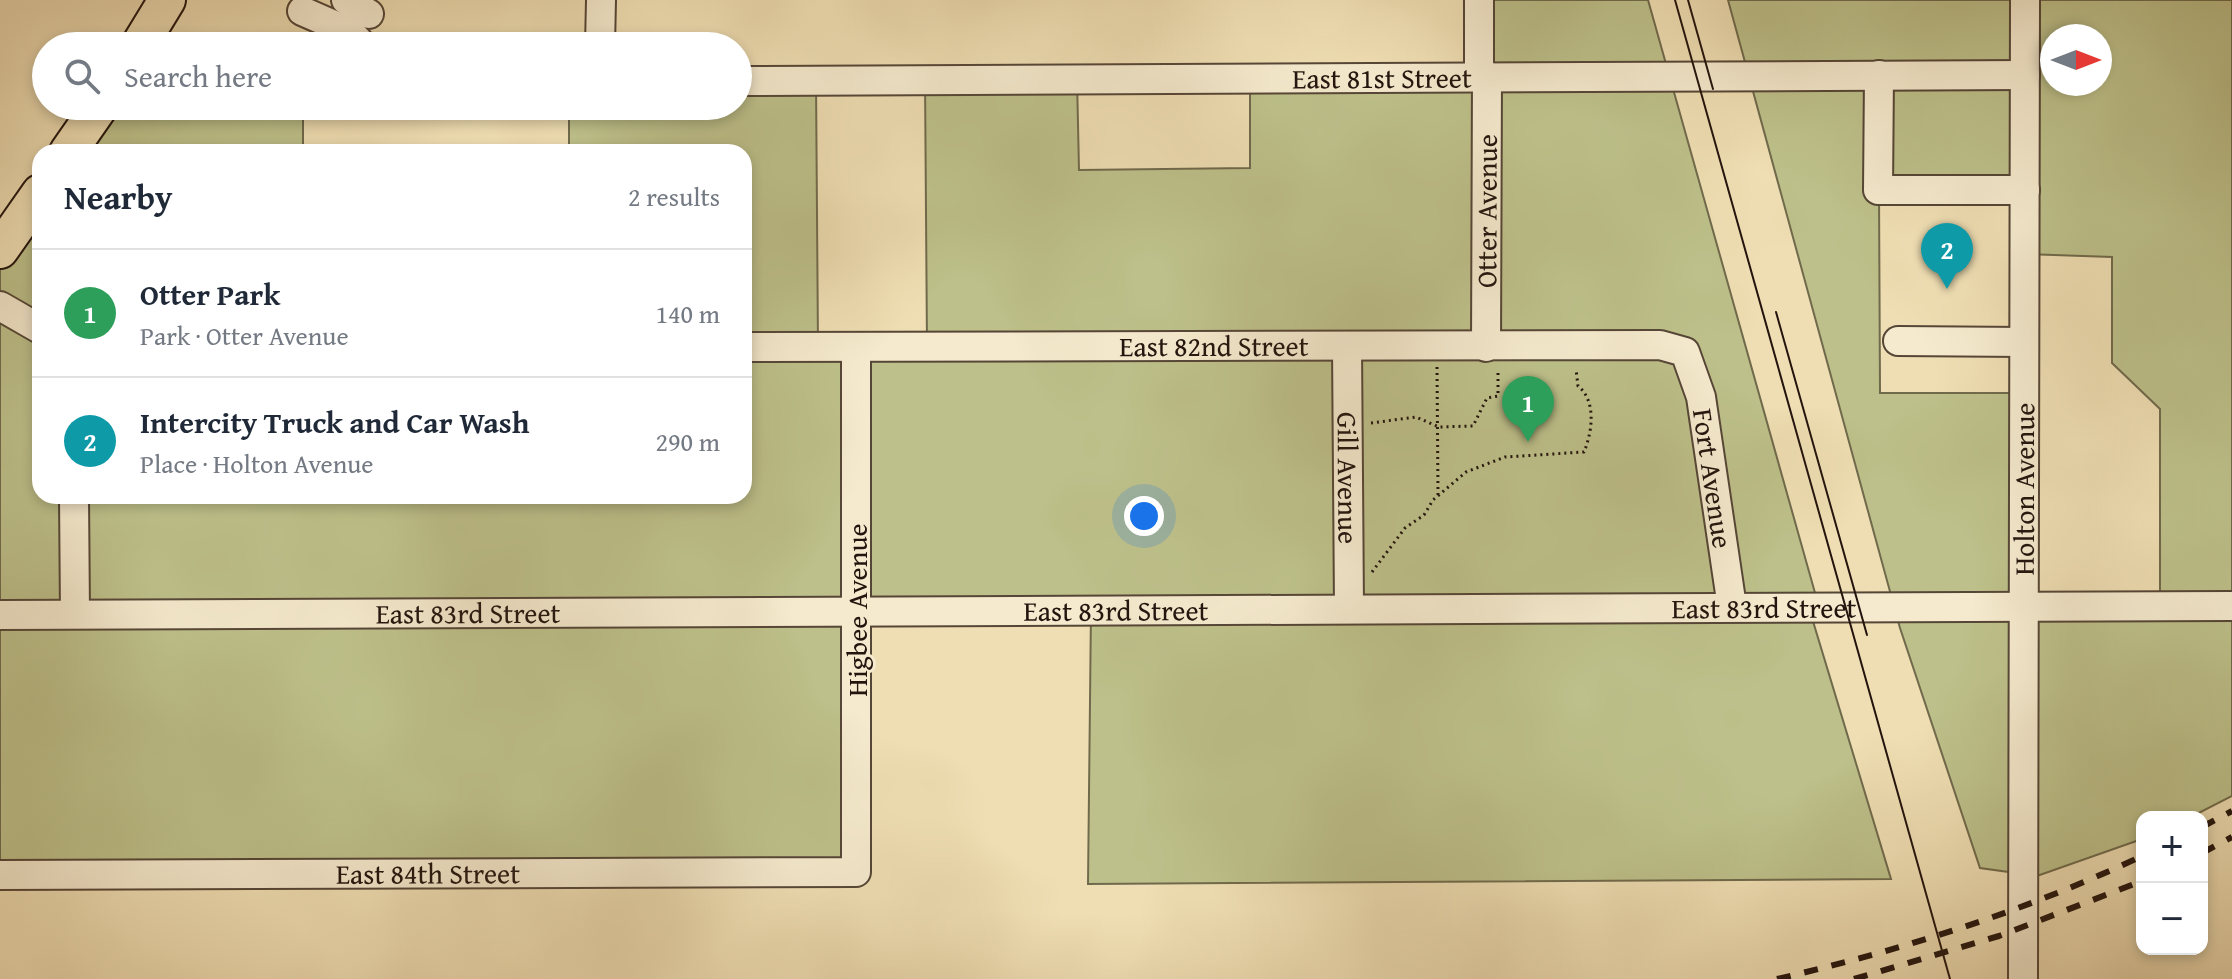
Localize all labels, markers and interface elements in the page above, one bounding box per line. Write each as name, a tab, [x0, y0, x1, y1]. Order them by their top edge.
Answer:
north arrow	[2040, 24, 2112, 96]
search box	[32, 32, 752, 120]
icon: search	[60, 54, 104, 98]
text: Search here	[124, 54, 272, 98]
street label: East 81st Street	[1292, 57, 1472, 98]
street label: Otter Avenue	[1465, 134, 1507, 288]
text: Nearby	[64, 172, 173, 221]
text: 2 results	[628, 177, 720, 216]
pin: 2	[1921, 223, 1973, 289]
text: Otter Park	[140, 272, 280, 316]
text: 1	[83, 294, 97, 333]
text: 140 m	[655, 294, 720, 333]
text: Park · Otter Avenue	[140, 316, 349, 355]
street label: East 82nd Street	[1119, 325, 1309, 366]
pin: 1	[1502, 376, 1554, 442]
text: Intercity Truck and Car Wash	[140, 400, 529, 444]
street label: Holton Avenue	[2003, 402, 2044, 576]
street label: Fort Avenue	[1683, 406, 1744, 551]
street label: Gill Avenue	[1328, 412, 1370, 544]
text: 2	[83, 422, 97, 461]
text: 290 m	[655, 422, 720, 461]
text: Place · Holton Avenue	[140, 444, 374, 483]
your location	[1124, 496, 1164, 536]
street label: Higbee Avenue	[836, 523, 877, 697]
street label: East 83rd Street	[1671, 587, 1857, 628]
street label: East 83rd Street	[1024, 589, 1209, 631]
street label: East 83rd Street	[376, 592, 561, 633]
map controls	[2136, 811, 2208, 955]
button: +	[2136, 811, 2208, 883]
street label: East 84th Street	[336, 852, 520, 894]
button: −	[2136, 883, 2208, 955]

